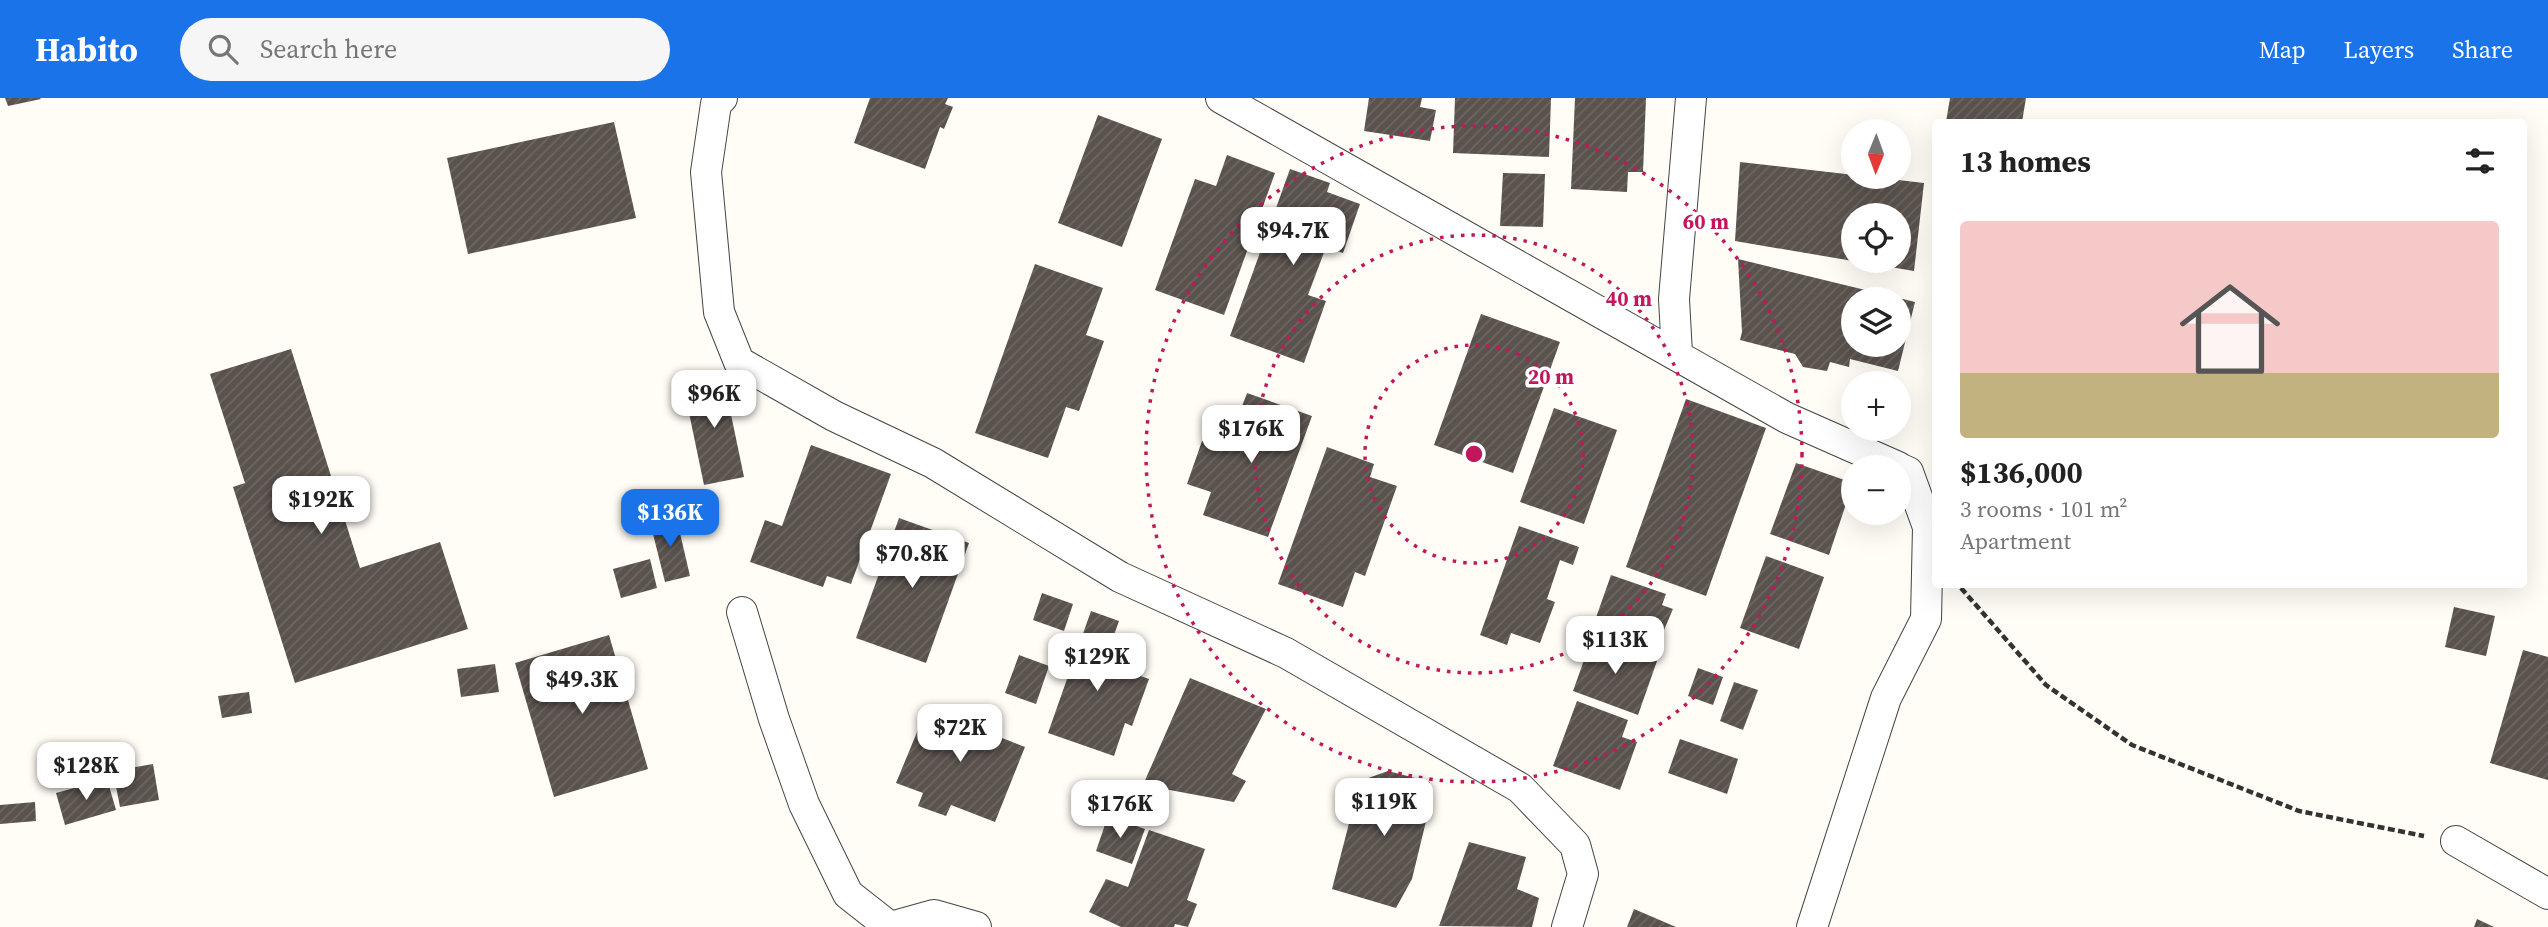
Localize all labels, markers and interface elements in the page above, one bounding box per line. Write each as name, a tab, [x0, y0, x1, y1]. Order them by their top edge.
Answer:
search box	[180, 18, 670, 81]
text: Habito	[35, 27, 138, 72]
icon: search	[204, 30, 242, 68]
text: Search here	[260, 31, 397, 67]
text: Map	[2259, 33, 2306, 66]
text: Layers	[2344, 33, 2414, 66]
text: Share	[2452, 33, 2513, 66]
north arrow	[1841, 119, 1911, 189]
map controls	[1841, 119, 1911, 525]
text: 13 homes	[1960, 141, 2091, 182]
icon: filters	[2461, 142, 2499, 180]
button: locate	[1841, 203, 1911, 273]
text: 60 m	[1683, 207, 1729, 236]
pin: $94.7K	[1236, 208, 1350, 267]
text: $94.7K	[1257, 214, 1329, 246]
icon: home	[2167, 266, 2293, 392]
text: 40 m	[1606, 284, 1652, 313]
button: layers	[1841, 287, 1911, 357]
text: 20 m	[1528, 362, 1574, 391]
pin: $96K	[673, 370, 755, 430]
button: +	[1841, 371, 1911, 441]
text: $96K	[687, 377, 741, 409]
pin: $176K	[1202, 406, 1300, 465]
text: $176K	[1218, 412, 1284, 444]
centre of rings	[1462, 442, 1486, 466]
text: $136,000	[1960, 452, 2083, 493]
button: −	[1841, 455, 1911, 525]
pin: $192K	[272, 476, 370, 536]
text: $192K	[288, 483, 354, 515]
pin: $136K	[621, 490, 719, 549]
text: 3 rooms · 101 m²	[1960, 493, 2127, 525]
text: $136K	[637, 496, 703, 528]
text: Apartment	[1960, 525, 2071, 557]
pin: $70.8K	[855, 531, 969, 590]
text: $70.8K	[876, 537, 948, 569]
pin: $113K	[1566, 616, 1664, 676]
text: $113K	[1582, 623, 1648, 655]
pin: $129K	[1048, 634, 1146, 693]
text: $129K	[1064, 640, 1130, 672]
pin: $49.3K	[525, 656, 639, 716]
text: $49.3K	[546, 663, 618, 695]
pin: $72K	[919, 704, 1001, 764]
text: $72K	[933, 711, 987, 743]
pin: $128K	[37, 742, 135, 802]
text: $128K	[53, 749, 119, 781]
pin: $119K	[1335, 778, 1433, 838]
pin: $176K	[1071, 780, 1169, 840]
text: $119K	[1351, 785, 1417, 817]
text: $176K	[1087, 787, 1153, 819]

